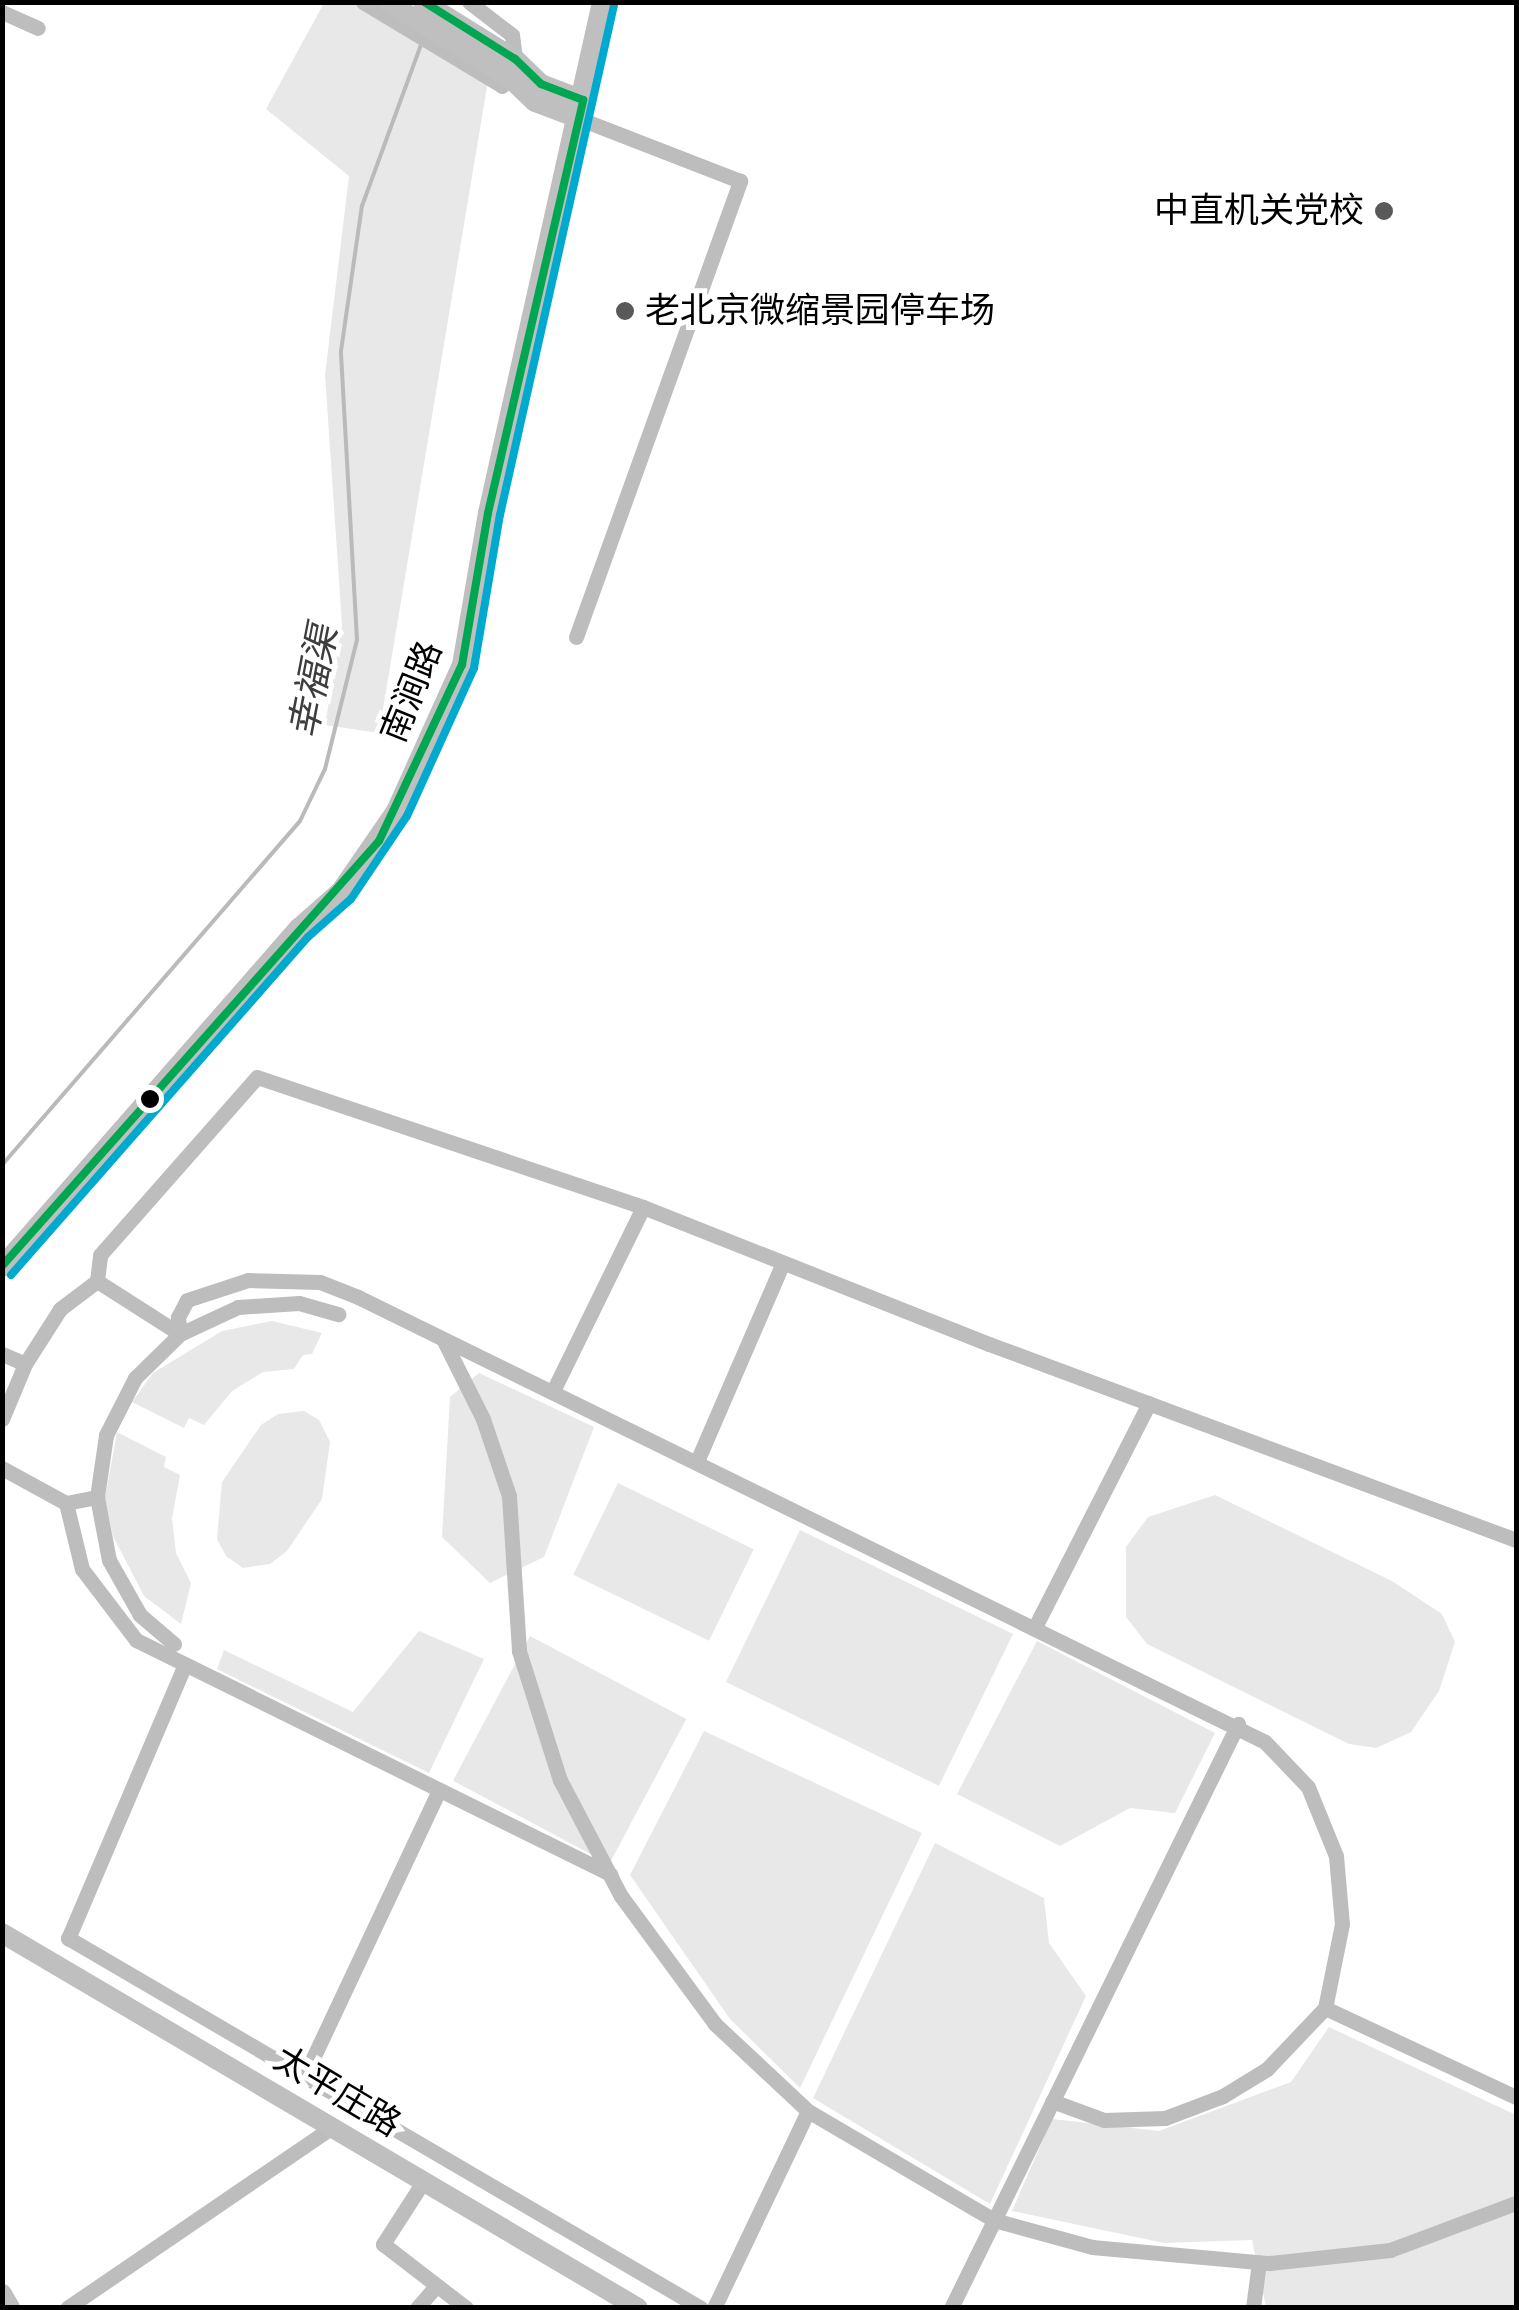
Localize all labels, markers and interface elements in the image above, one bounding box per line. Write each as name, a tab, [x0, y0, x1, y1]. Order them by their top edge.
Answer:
place label: 中直机关党校	[1154, 190, 1364, 232]
marker: 中直机关党校	[1373, 200, 1395, 222]
place label: 老北京微缩景园停车场	[645, 290, 995, 332]
marker: 老北京微缩景园停车场	[614, 300, 636, 322]
water label: 幸福渠	[281, 622, 347, 742]
street label: 南涧路	[373, 635, 451, 749]
unlabelled marker	[140, 1089, 160, 1109]
street label: 太平庄路	[266, 2038, 408, 2146]

